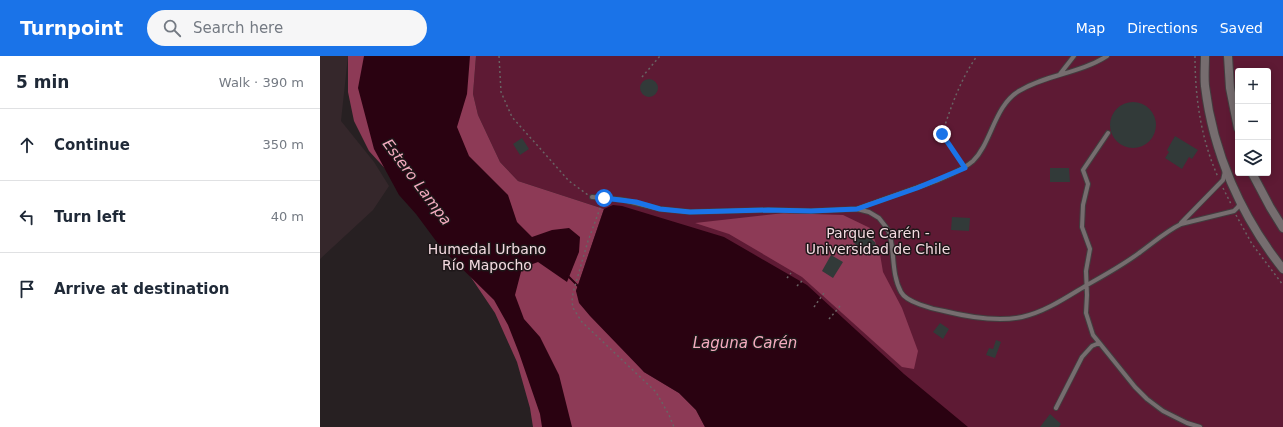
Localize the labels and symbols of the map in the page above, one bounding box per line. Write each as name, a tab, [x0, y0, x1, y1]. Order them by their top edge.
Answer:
route end	[933, 125, 951, 143]
water label: Estero Lampa	[379, 135, 455, 229]
route start	[595, 189, 613, 207]
park label: Parque Carén - Universidad de Chile	[806, 225, 950, 257]
park label: Humedal Urbano Río Mapocho	[428, 241, 546, 273]
water label: Laguna Carén	[693, 334, 797, 352]

